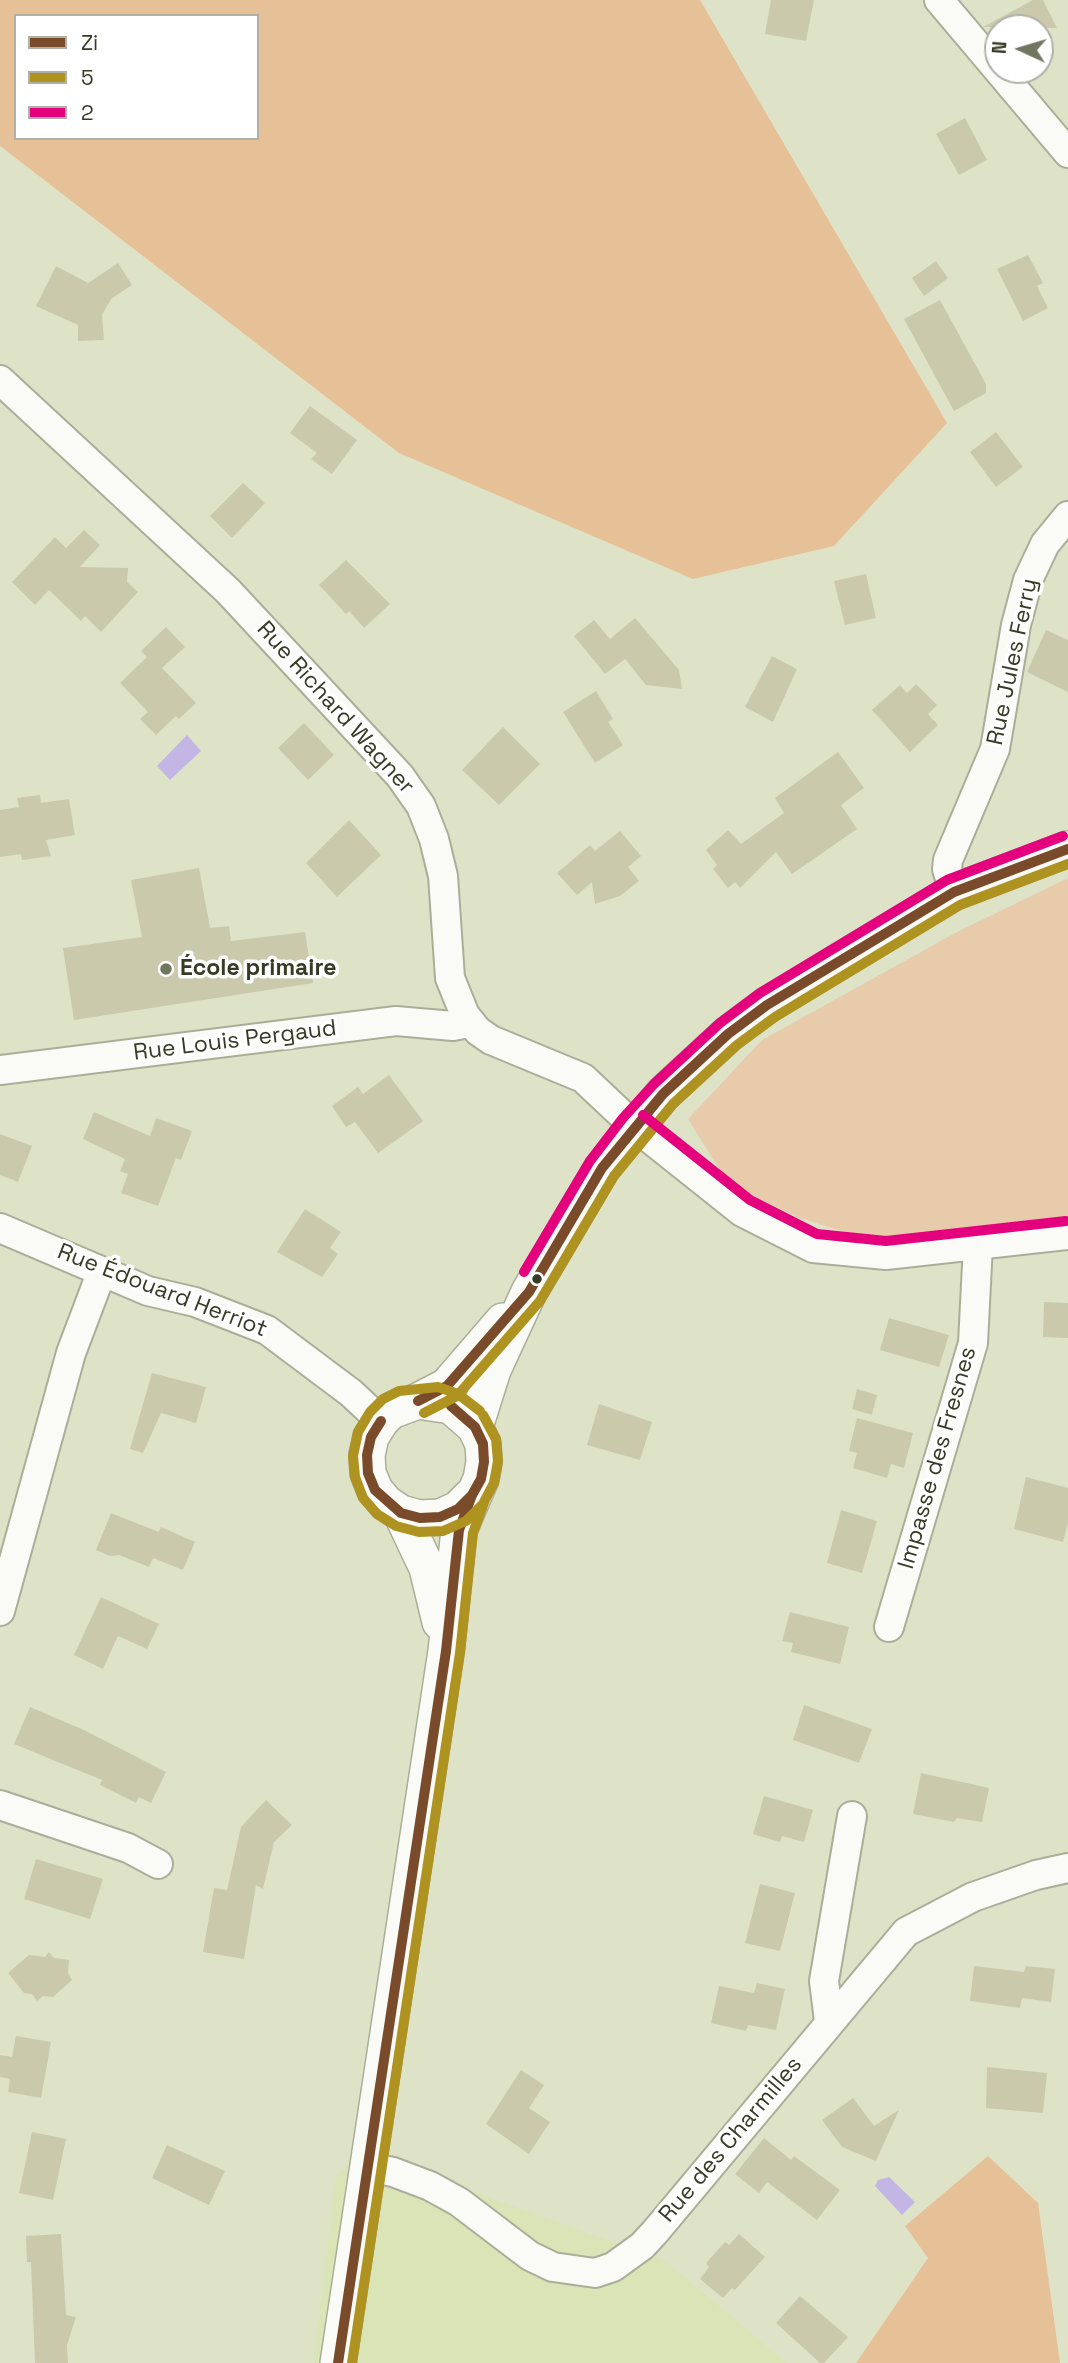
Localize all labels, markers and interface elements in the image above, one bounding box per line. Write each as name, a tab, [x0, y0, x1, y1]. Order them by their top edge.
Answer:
legend	[14, 14, 259, 140]
north arrow	[984, 14, 1054, 84]
text: Zi	[81, 29, 98, 56]
text: N	[987, 40, 1012, 55]
text: 5	[81, 64, 94, 91]
text: 2	[81, 99, 94, 126]
street label: Rue Jules Ferry	[982, 576, 1044, 748]
street label: Rue Richard Wagner	[250, 616, 420, 800]
place label: École primaire	[180, 955, 336, 983]
marker: École primaire	[158, 961, 174, 977]
street label: Rue Louis Pergaud	[132, 1015, 338, 1067]
street label: Rue Édouard Herriot	[53, 1238, 271, 1344]
unlabelled marker	[530, 1272, 544, 1286]
street label: Impasse des Fresnes	[893, 1344, 983, 1572]
street label: Rue des Charmilles	[654, 2052, 808, 2228]

